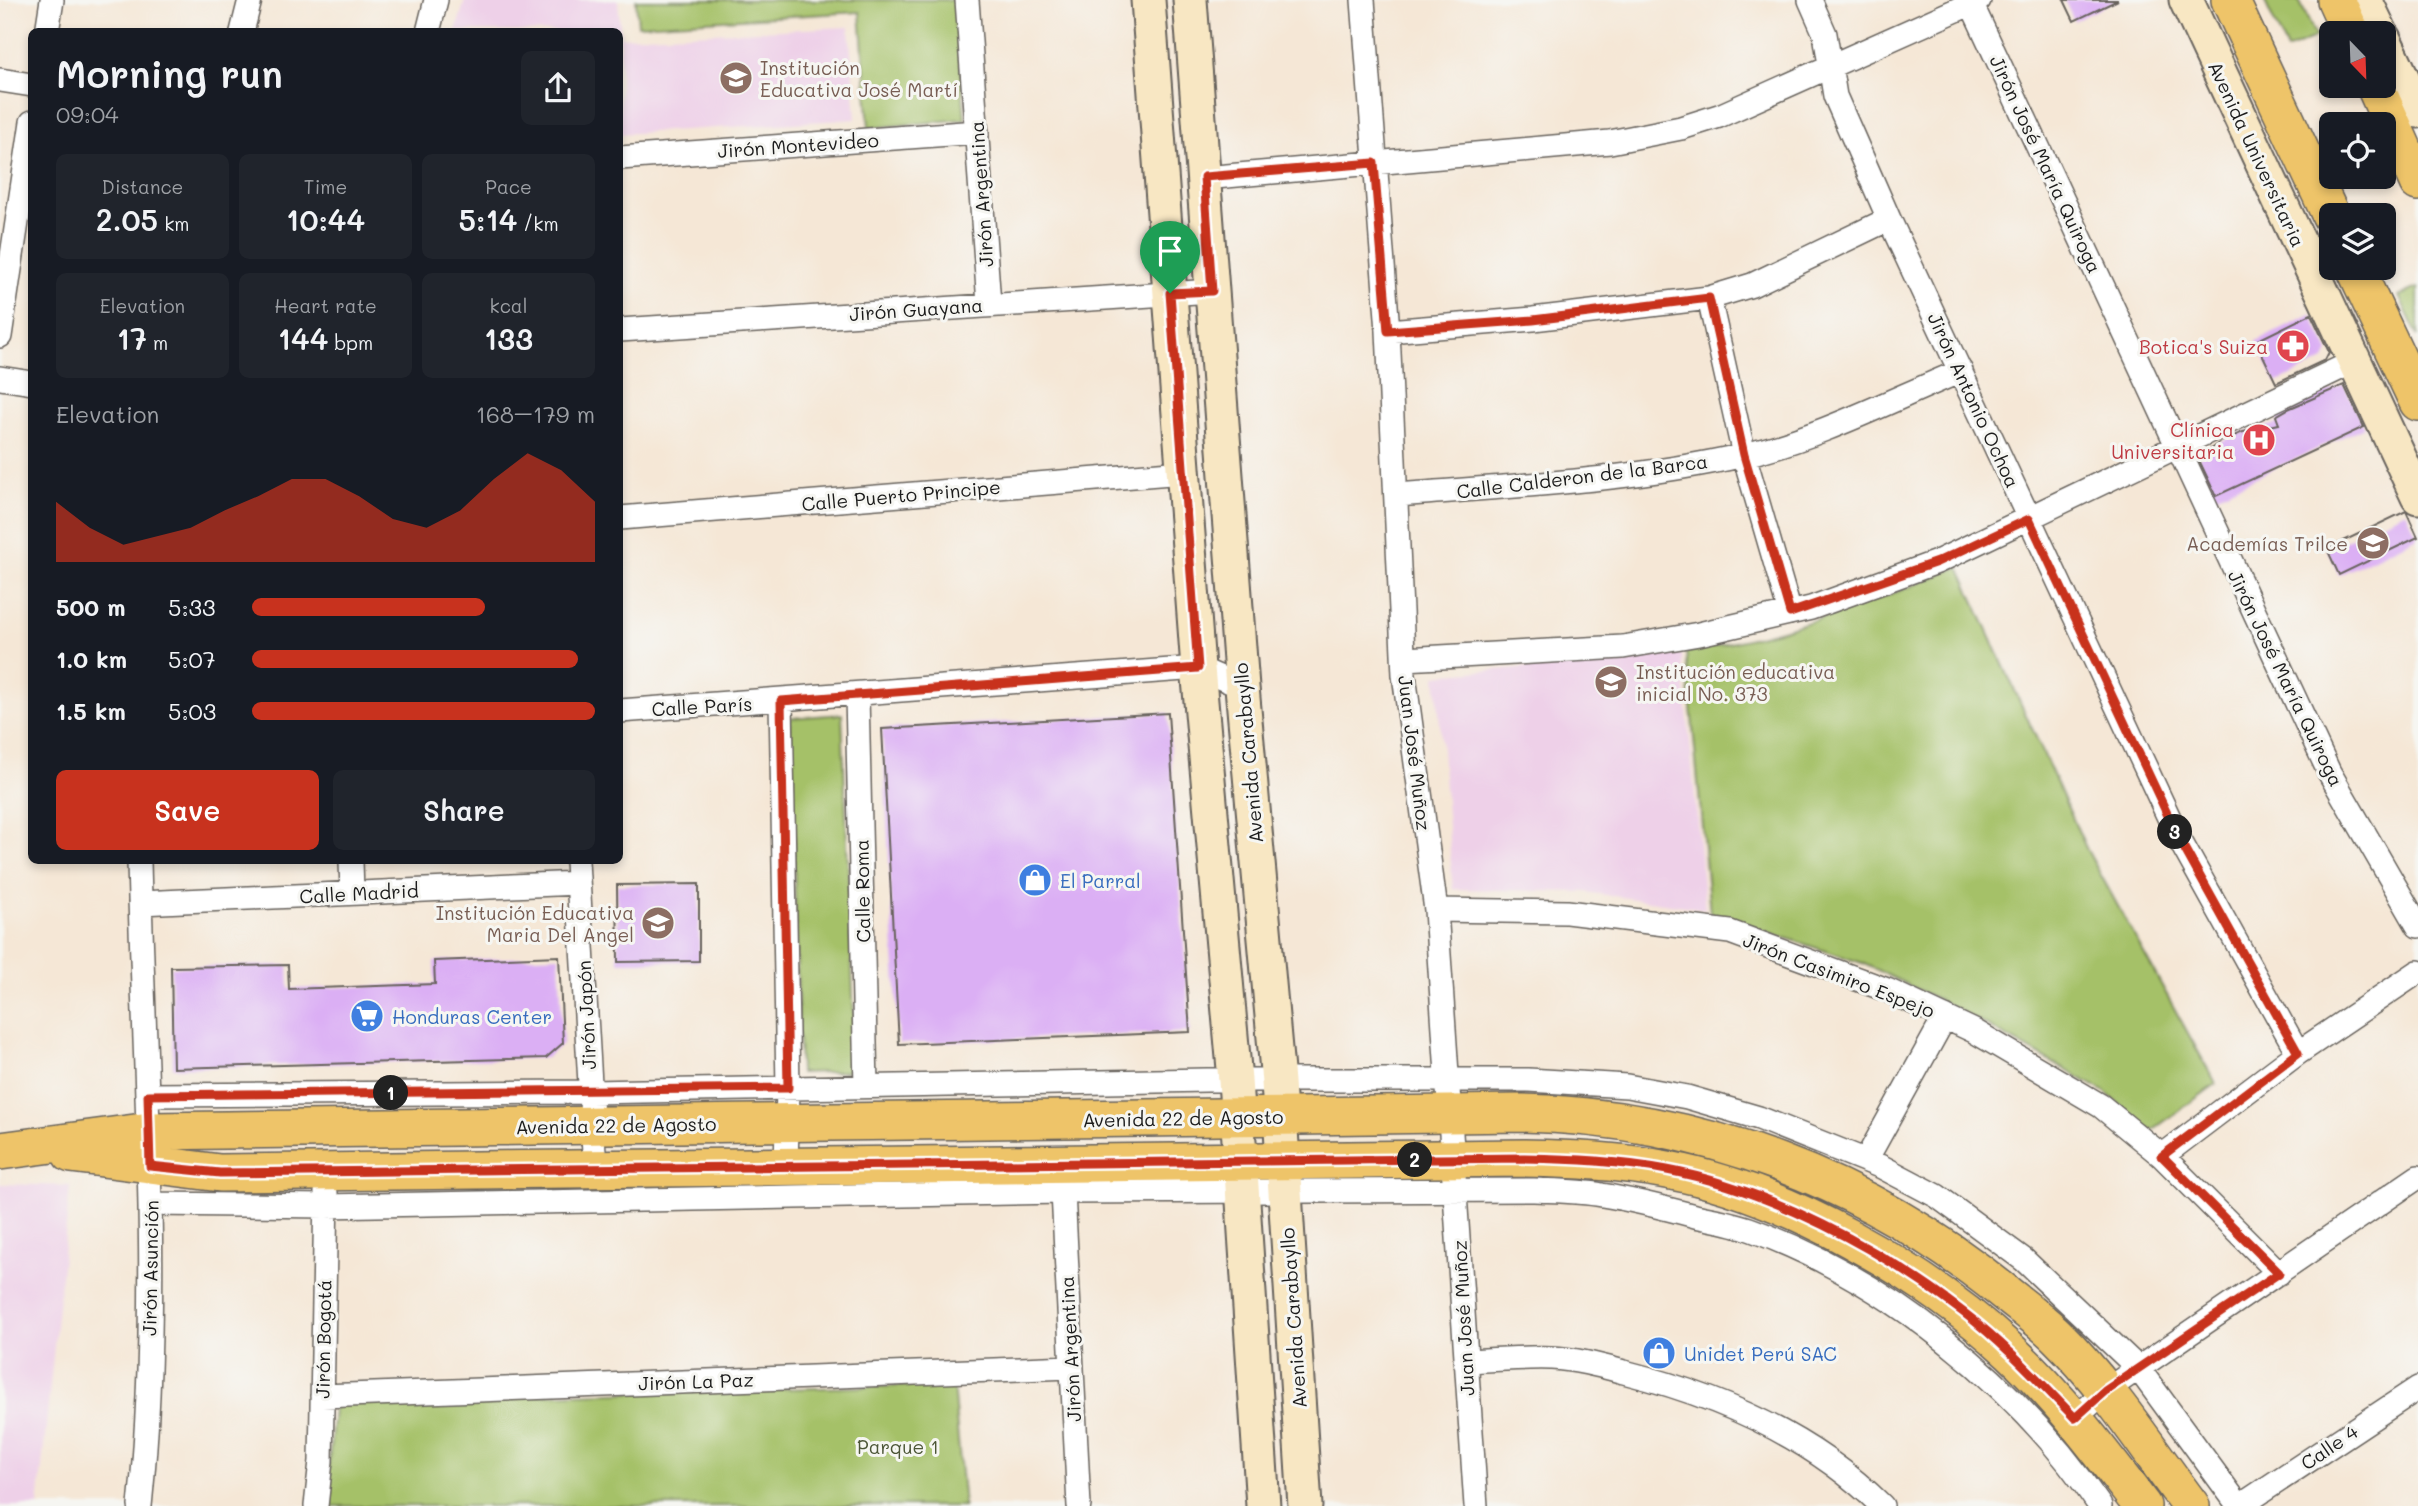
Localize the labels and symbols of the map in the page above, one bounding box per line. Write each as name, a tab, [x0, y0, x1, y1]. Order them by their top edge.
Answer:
north arrow	[2319, 21, 2396, 98]
street label: Jirón José María Quiroga	[1984, 51, 2108, 277]
place label: Institución Educativa José Martí	[760, 55, 958, 102]
street label: Avenida Universitaria	[2203, 57, 2311, 251]
school or university icon: Institución Educativa José Martí	[717, 59, 755, 97]
street label: Jirón Argentina	[963, 120, 999, 268]
street label: Jirón Montevideo	[716, 127, 880, 163]
pin	[1140, 221, 1200, 293]
street label: Jirón Guayana	[848, 292, 984, 326]
street label: Jirón Antonio Ochoa	[1922, 308, 2026, 492]
pharmacy icon: Botica's Suiza	[2274, 327, 2312, 365]
place label: Botica's Suiza	[2139, 334, 2268, 359]
place label: Clínica Universitaria	[2111, 417, 2234, 464]
hospital icon: Clínica Universitaria	[2240, 421, 2278, 459]
street label: Calle Calderon de la Barca	[1455, 448, 1709, 504]
street label: Calle Puerto Principe	[800, 474, 1002, 516]
school or university icon: Academías Trilce	[2354, 524, 2392, 562]
place label: Academías Trilce	[2186, 531, 2348, 556]
street label: Jirón José María Quiroga	[2223, 566, 2349, 790]
place label: Institución educativa inicial No. 373	[1636, 659, 1835, 706]
street label: Avenida Carabayllo	[1228, 662, 1268, 844]
school or university icon: Institución educativa inicial No. 373	[1592, 663, 1630, 701]
street label: Juan José Muñoz	[1393, 674, 1437, 832]
street label: Calle París	[651, 691, 753, 721]
pin: 3	[2158, 814, 2192, 850]
street label: Calle Roma	[849, 839, 875, 943]
shop icon: El Parral	[1016, 861, 1054, 899]
place label: El Parral	[1060, 868, 1141, 893]
street label: Calle Madrid	[299, 877, 419, 909]
place label: Institución Educativa Maria Del Angel	[436, 900, 634, 947]
school or university icon: Institución Educativa Maria Del Angel	[639, 904, 677, 942]
street label: Jirón Casimiro Espejo	[1740, 927, 1938, 1023]
street label: Jirón Japón	[571, 960, 601, 1070]
supermarket icon: Honduras Center	[348, 997, 386, 1035]
place label: Honduras Center	[392, 1004, 552, 1029]
pin: 1	[374, 1076, 408, 1110]
street label: Avenida 22 de Agosto	[1082, 1104, 1284, 1132]
street label: Avenida 22 de Agosto	[515, 1111, 717, 1139]
pin: 2	[1398, 1142, 1432, 1178]
street label: Jirón Asunción	[136, 1200, 164, 1336]
street label: Avenida Carabayllo	[1274, 1227, 1312, 1409]
street label: Juan José Muñoz	[1446, 1239, 1480, 1397]
street label: Jirón Argentina	[1054, 1275, 1086, 1423]
street label: Jirón Bogotá	[309, 1279, 337, 1399]
shop icon: Unidet Perú SAC	[1640, 1334, 1678, 1372]
place label: Unidet Perú SAC	[1684, 1341, 1837, 1366]
street label: Jirón La Paz	[638, 1366, 754, 1396]
street label: Calle 4	[2296, 1419, 2362, 1475]
park label: Parque 1	[857, 1434, 939, 1459]

